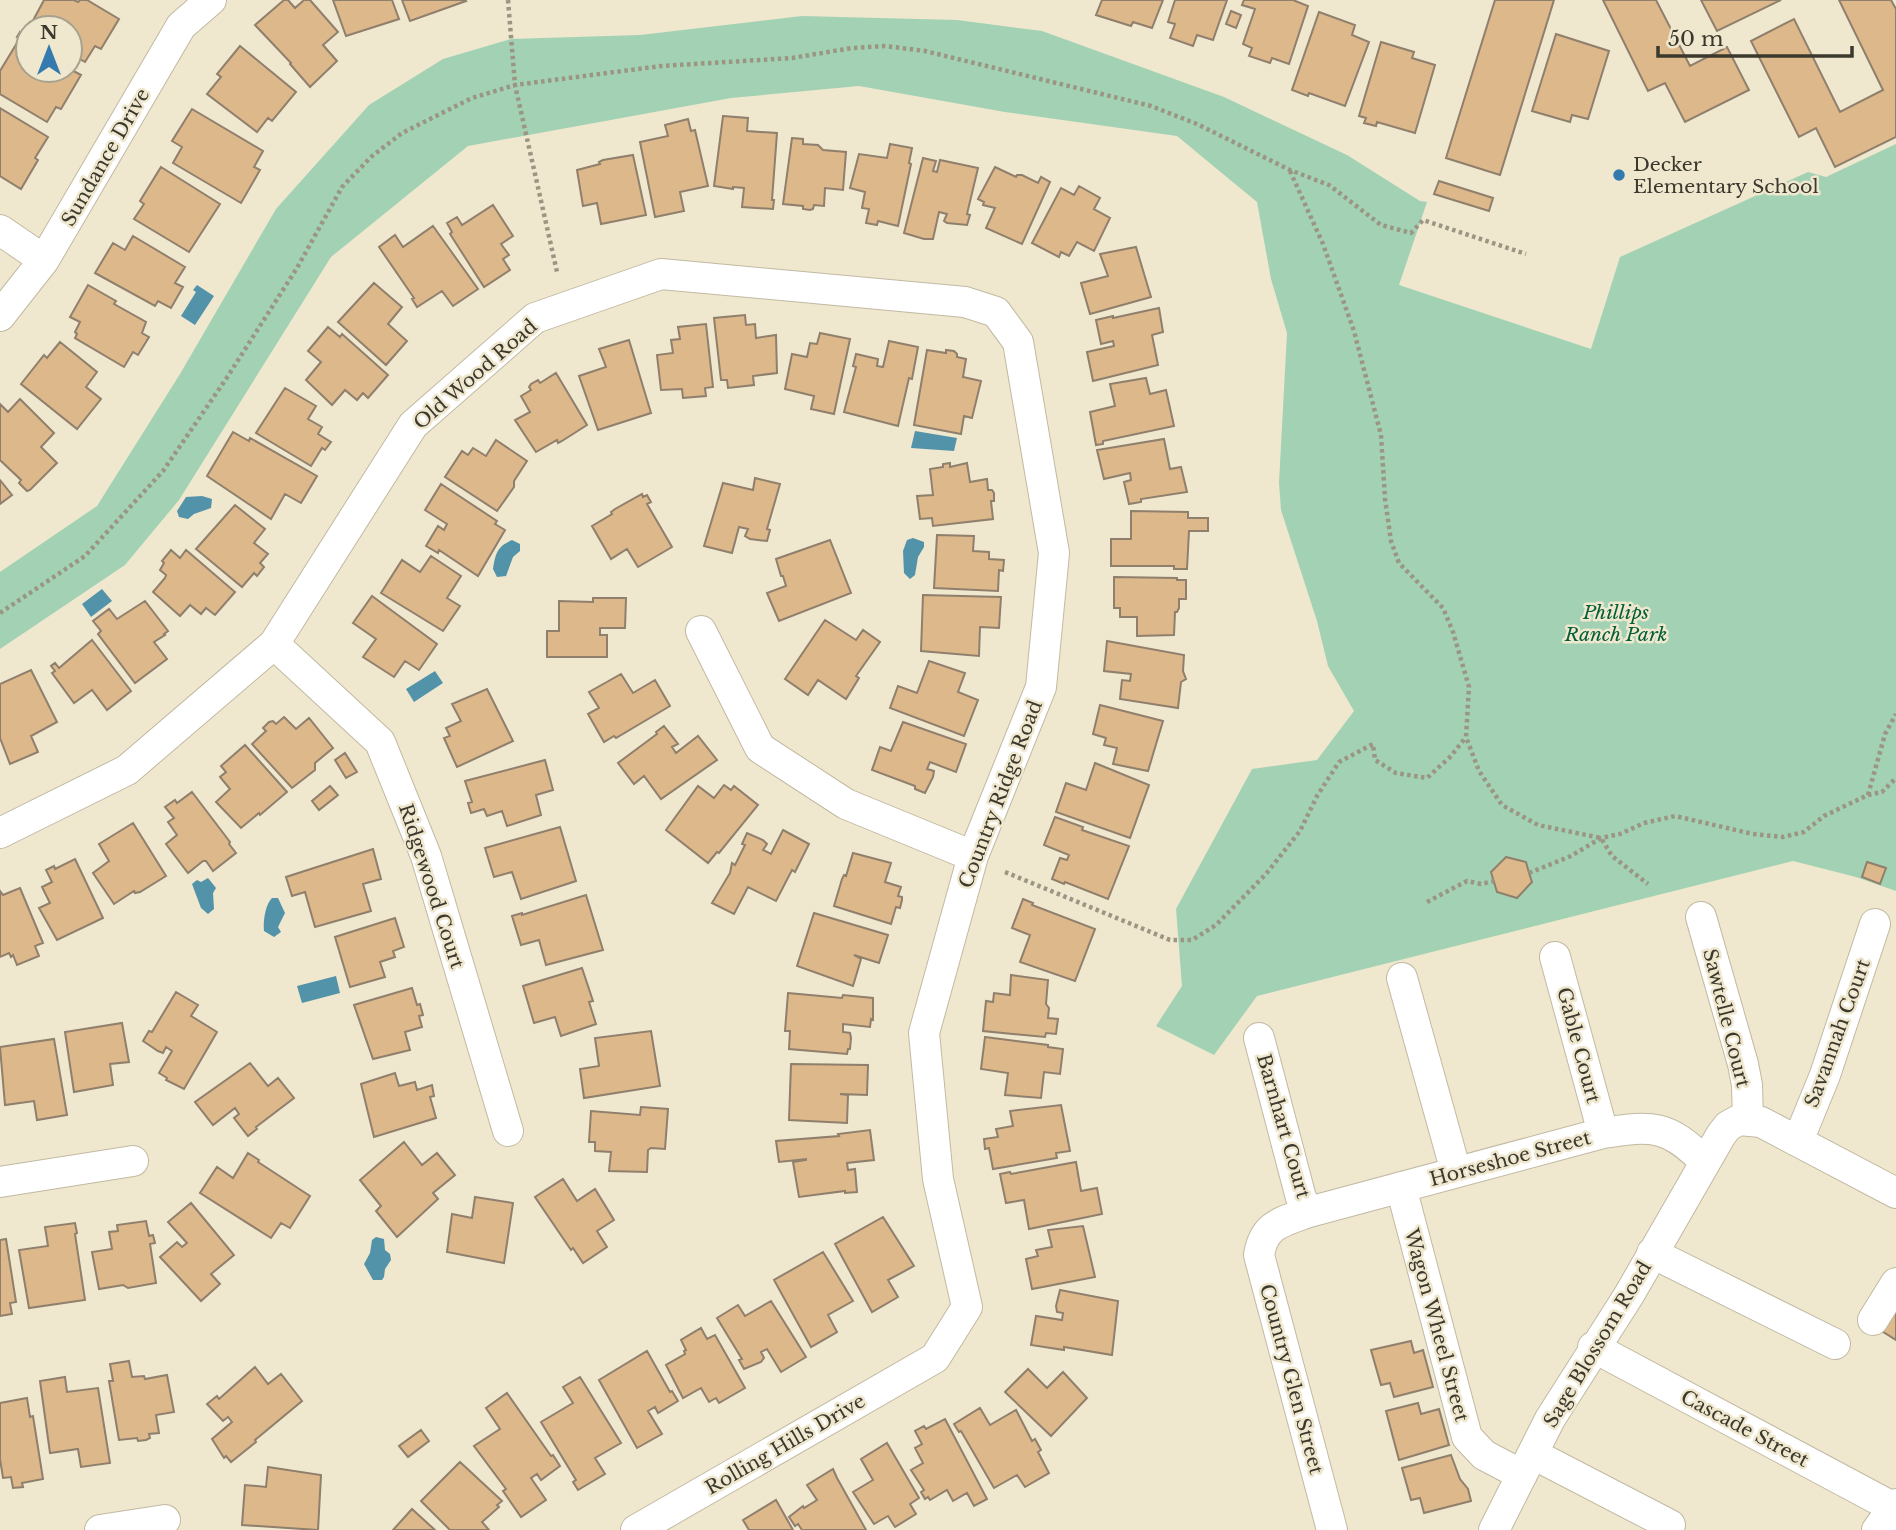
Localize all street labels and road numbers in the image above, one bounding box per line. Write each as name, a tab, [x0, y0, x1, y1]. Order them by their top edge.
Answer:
street label: Sundance Drive	[57, 84, 154, 230]
street label: Old Wood Road	[409, 314, 542, 434]
street label: Country Ridge Road	[954, 697, 1047, 891]
street label: Ridgewood Court	[394, 801, 469, 972]
street label: Sawtelle Court	[1698, 946, 1755, 1091]
street label: Savannah Court	[1800, 955, 1875, 1110]
street label: Gable Court	[1552, 985, 1605, 1106]
street label: Barnhart Court	[1252, 1051, 1315, 1202]
street label: Horseshoe Street	[1427, 1126, 1594, 1191]
street label: Wagon Wheel Street	[1399, 1225, 1474, 1425]
street label: Sage Blossom Road	[1539, 1257, 1656, 1431]
street label: Country Glen Street	[1255, 1281, 1328, 1478]
street label: Cascade Street	[1677, 1385, 1813, 1472]
street label: Rolling Hills Drive	[701, 1389, 869, 1500]

